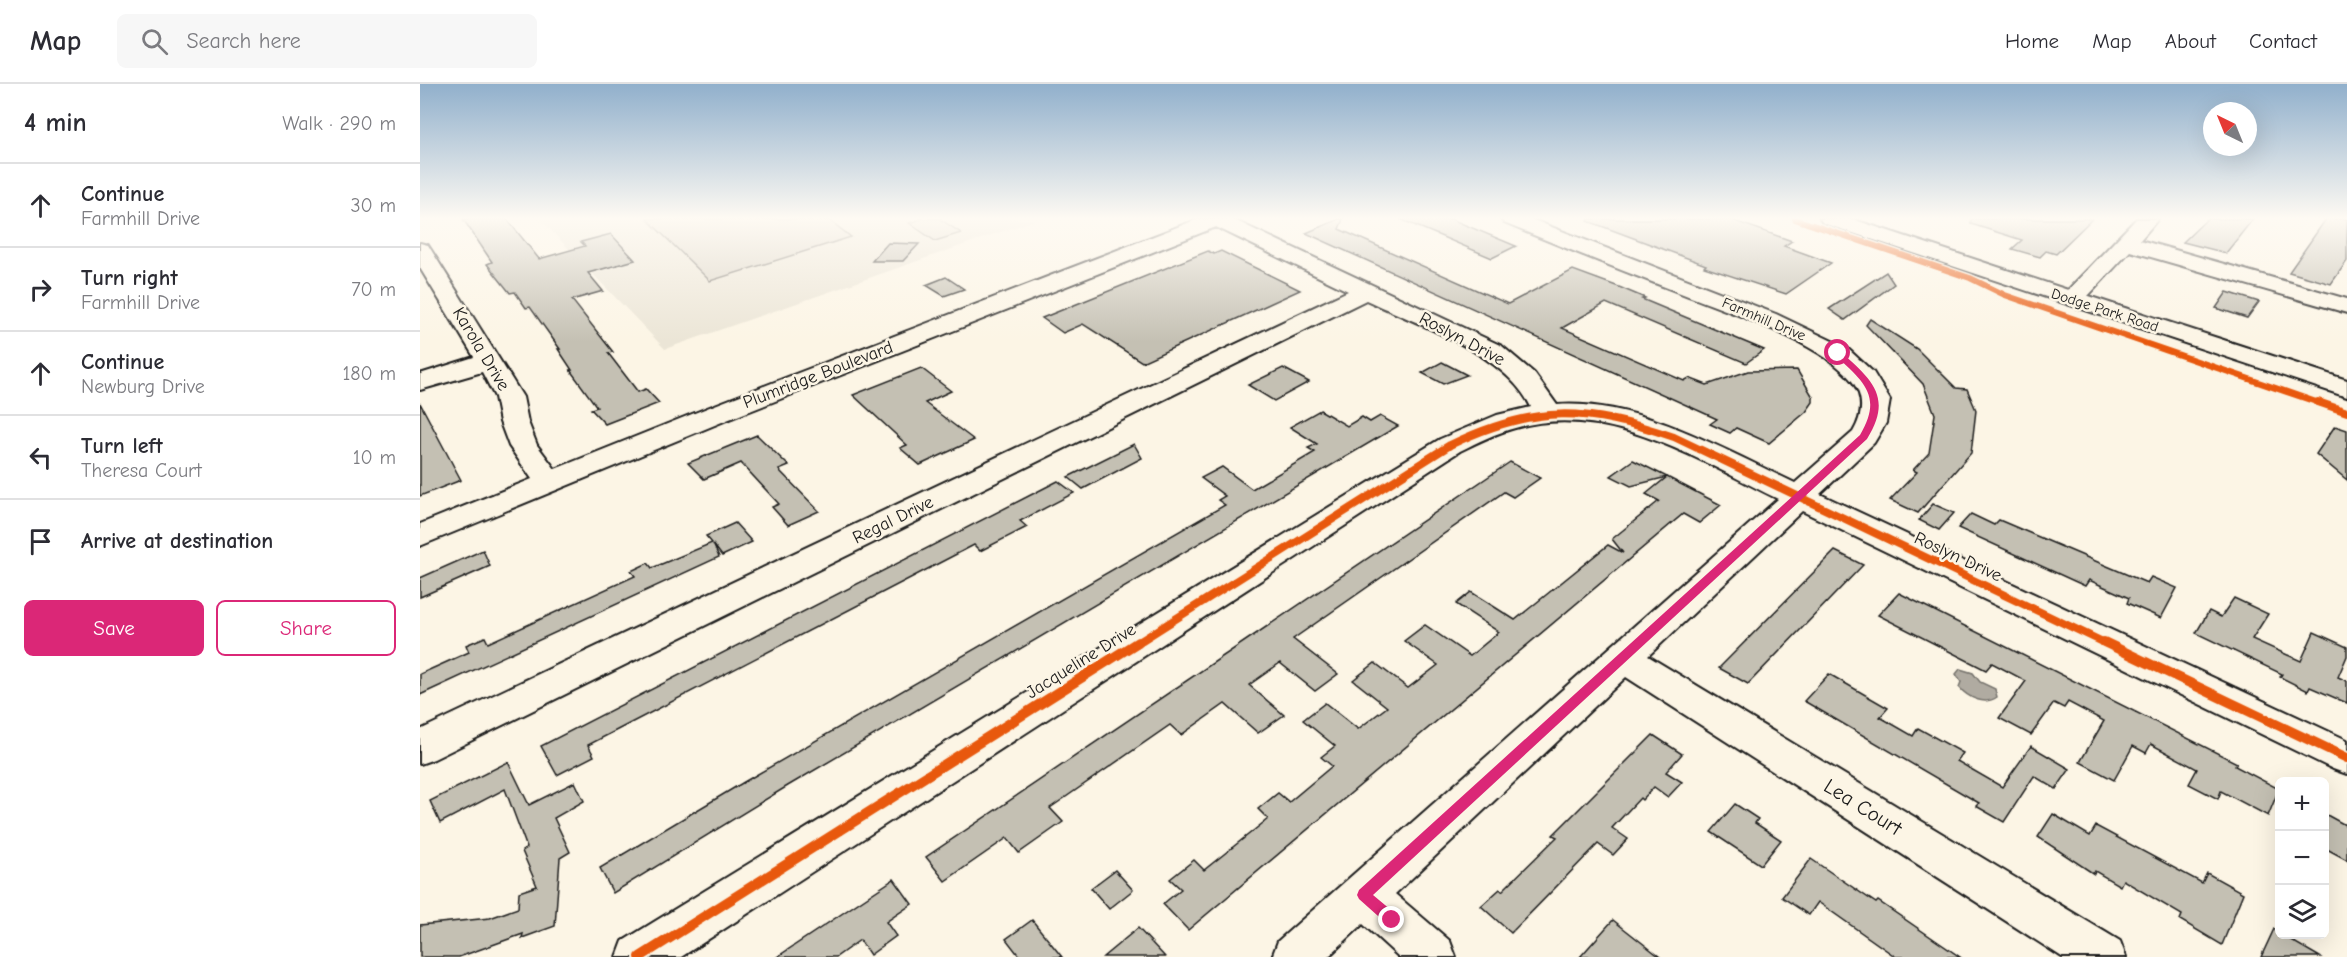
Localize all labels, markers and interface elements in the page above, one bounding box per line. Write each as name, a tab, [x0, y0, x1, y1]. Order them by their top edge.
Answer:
search box	[117, 14, 537, 68]
text: Map	[30, 25, 81, 57]
icon: search	[138, 25, 171, 58]
text: Search here	[186, 28, 301, 54]
text: Home	[2005, 29, 2059, 53]
text: Map	[2092, 29, 2132, 53]
text: About	[2165, 29, 2216, 53]
text: Contact	[2249, 29, 2317, 53]
north arrow	[2203, 102, 2257, 156]
text: 4 min	[24, 108, 87, 138]
text: Walk · 290 m	[282, 112, 396, 135]
text: Continue	[81, 181, 164, 207]
icon: ahead	[24, 189, 57, 222]
text: 30 m	[350, 194, 396, 217]
text: Farmhill Drive	[81, 207, 200, 230]
text: Turn right	[81, 265, 178, 291]
icon: right	[24, 273, 57, 306]
text: 70 m	[351, 278, 396, 301]
street label: Dodge Park Road	[2049, 284, 2161, 336]
text: Farmhill Drive	[81, 291, 200, 314]
street label: Farmhill Drive	[1719, 293, 1809, 345]
street label: Karola Drive	[448, 303, 514, 395]
street label: Roslyn Drive	[1416, 308, 1508, 370]
street label: Plumridge Boulevard	[740, 337, 896, 413]
route start	[1824, 339, 1850, 365]
text: Continue	[81, 349, 164, 375]
icon: ahead	[24, 357, 57, 390]
text: 180 m	[342, 362, 396, 385]
text: Newburg Drive	[81, 375, 205, 398]
text: Turn left	[81, 433, 163, 459]
icon: left	[24, 441, 57, 474]
text: 10 m	[353, 446, 396, 469]
text: Theresa Court	[81, 459, 202, 482]
street label: Regal Drive	[849, 491, 937, 549]
icon: arrive	[24, 525, 57, 558]
text: Arrive at destination	[81, 528, 273, 554]
street label: Roslyn Drive	[1911, 528, 2005, 586]
button: Save	[24, 600, 204, 656]
button: Share	[216, 600, 396, 656]
street label: Jacqueline Drive	[1022, 619, 1140, 703]
street label: Lea Court	[1819, 774, 1907, 841]
map controls	[2275, 777, 2329, 939]
button: +	[2275, 777, 2329, 831]
button: −	[2275, 831, 2329, 885]
button: layers	[2275, 885, 2329, 939]
route end	[1378, 906, 1404, 932]

